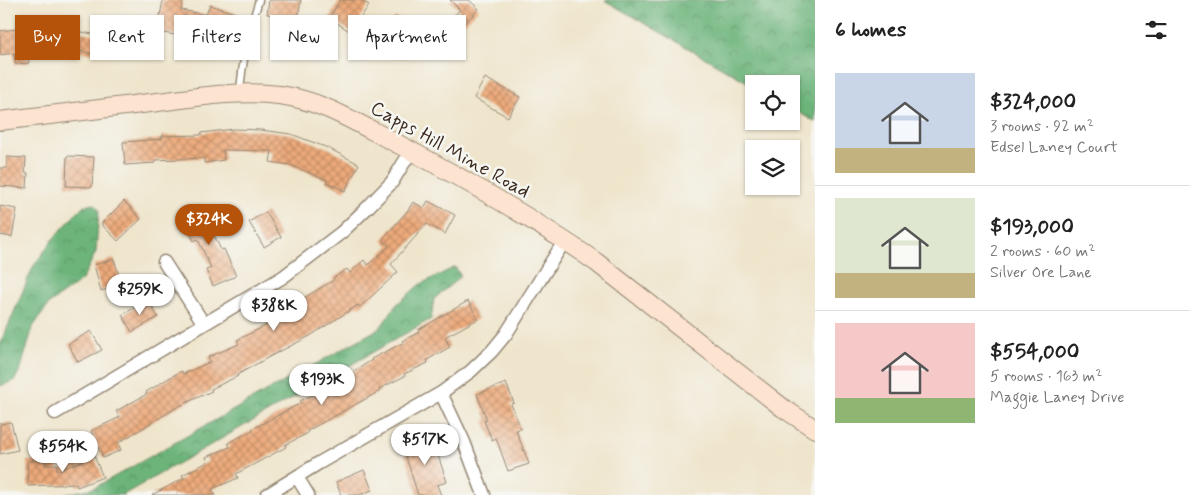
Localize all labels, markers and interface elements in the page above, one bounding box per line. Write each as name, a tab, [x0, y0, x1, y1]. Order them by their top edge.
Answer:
chip: Buy	[15, 15, 80, 60]
chip: Rent	[90, 15, 164, 60]
chip: Filters	[174, 15, 260, 60]
chip: New	[270, 15, 338, 60]
chip: Apartment	[348, 15, 466, 60]
text: 6 homes	[835, 16, 906, 44]
icon: filters	[1142, 16, 1170, 44]
map controls	[745, 75, 800, 195]
button: locate	[745, 75, 800, 130]
text: $324,000	[990, 88, 1076, 116]
icon: home	[875, 93, 935, 153]
street label: Capps Hill Mine Road	[365, 95, 535, 205]
text: 3 rooms · 92 m²	[990, 116, 1094, 137]
text: Edsel Laney Court	[990, 137, 1118, 158]
button: layers	[745, 140, 800, 195]
pin: $324K	[174, 204, 244, 246]
text: $324K	[186, 209, 232, 230]
text: $193,000	[990, 213, 1074, 241]
icon: home	[875, 218, 935, 278]
text: 2 rooms · 60 m²	[990, 241, 1095, 262]
text: Silver Ore Lane	[990, 262, 1092, 283]
pin: $259K	[105, 274, 175, 316]
text: $259K	[117, 279, 163, 300]
pin: $388K	[239, 290, 309, 332]
text: $388K	[251, 295, 297, 316]
text: $554,000	[990, 338, 1079, 366]
icon: home	[875, 343, 935, 403]
pin: $193K	[287, 364, 357, 406]
text: 5 rooms · 163 m²	[990, 366, 1102, 387]
text: $193K	[300, 369, 344, 390]
text: Maggie Laney Drive	[990, 387, 1125, 408]
pin: $517K	[390, 424, 460, 466]
text: $517K	[402, 429, 448, 450]
pin: $554K	[28, 430, 98, 473]
text: $554K	[39, 436, 87, 457]

